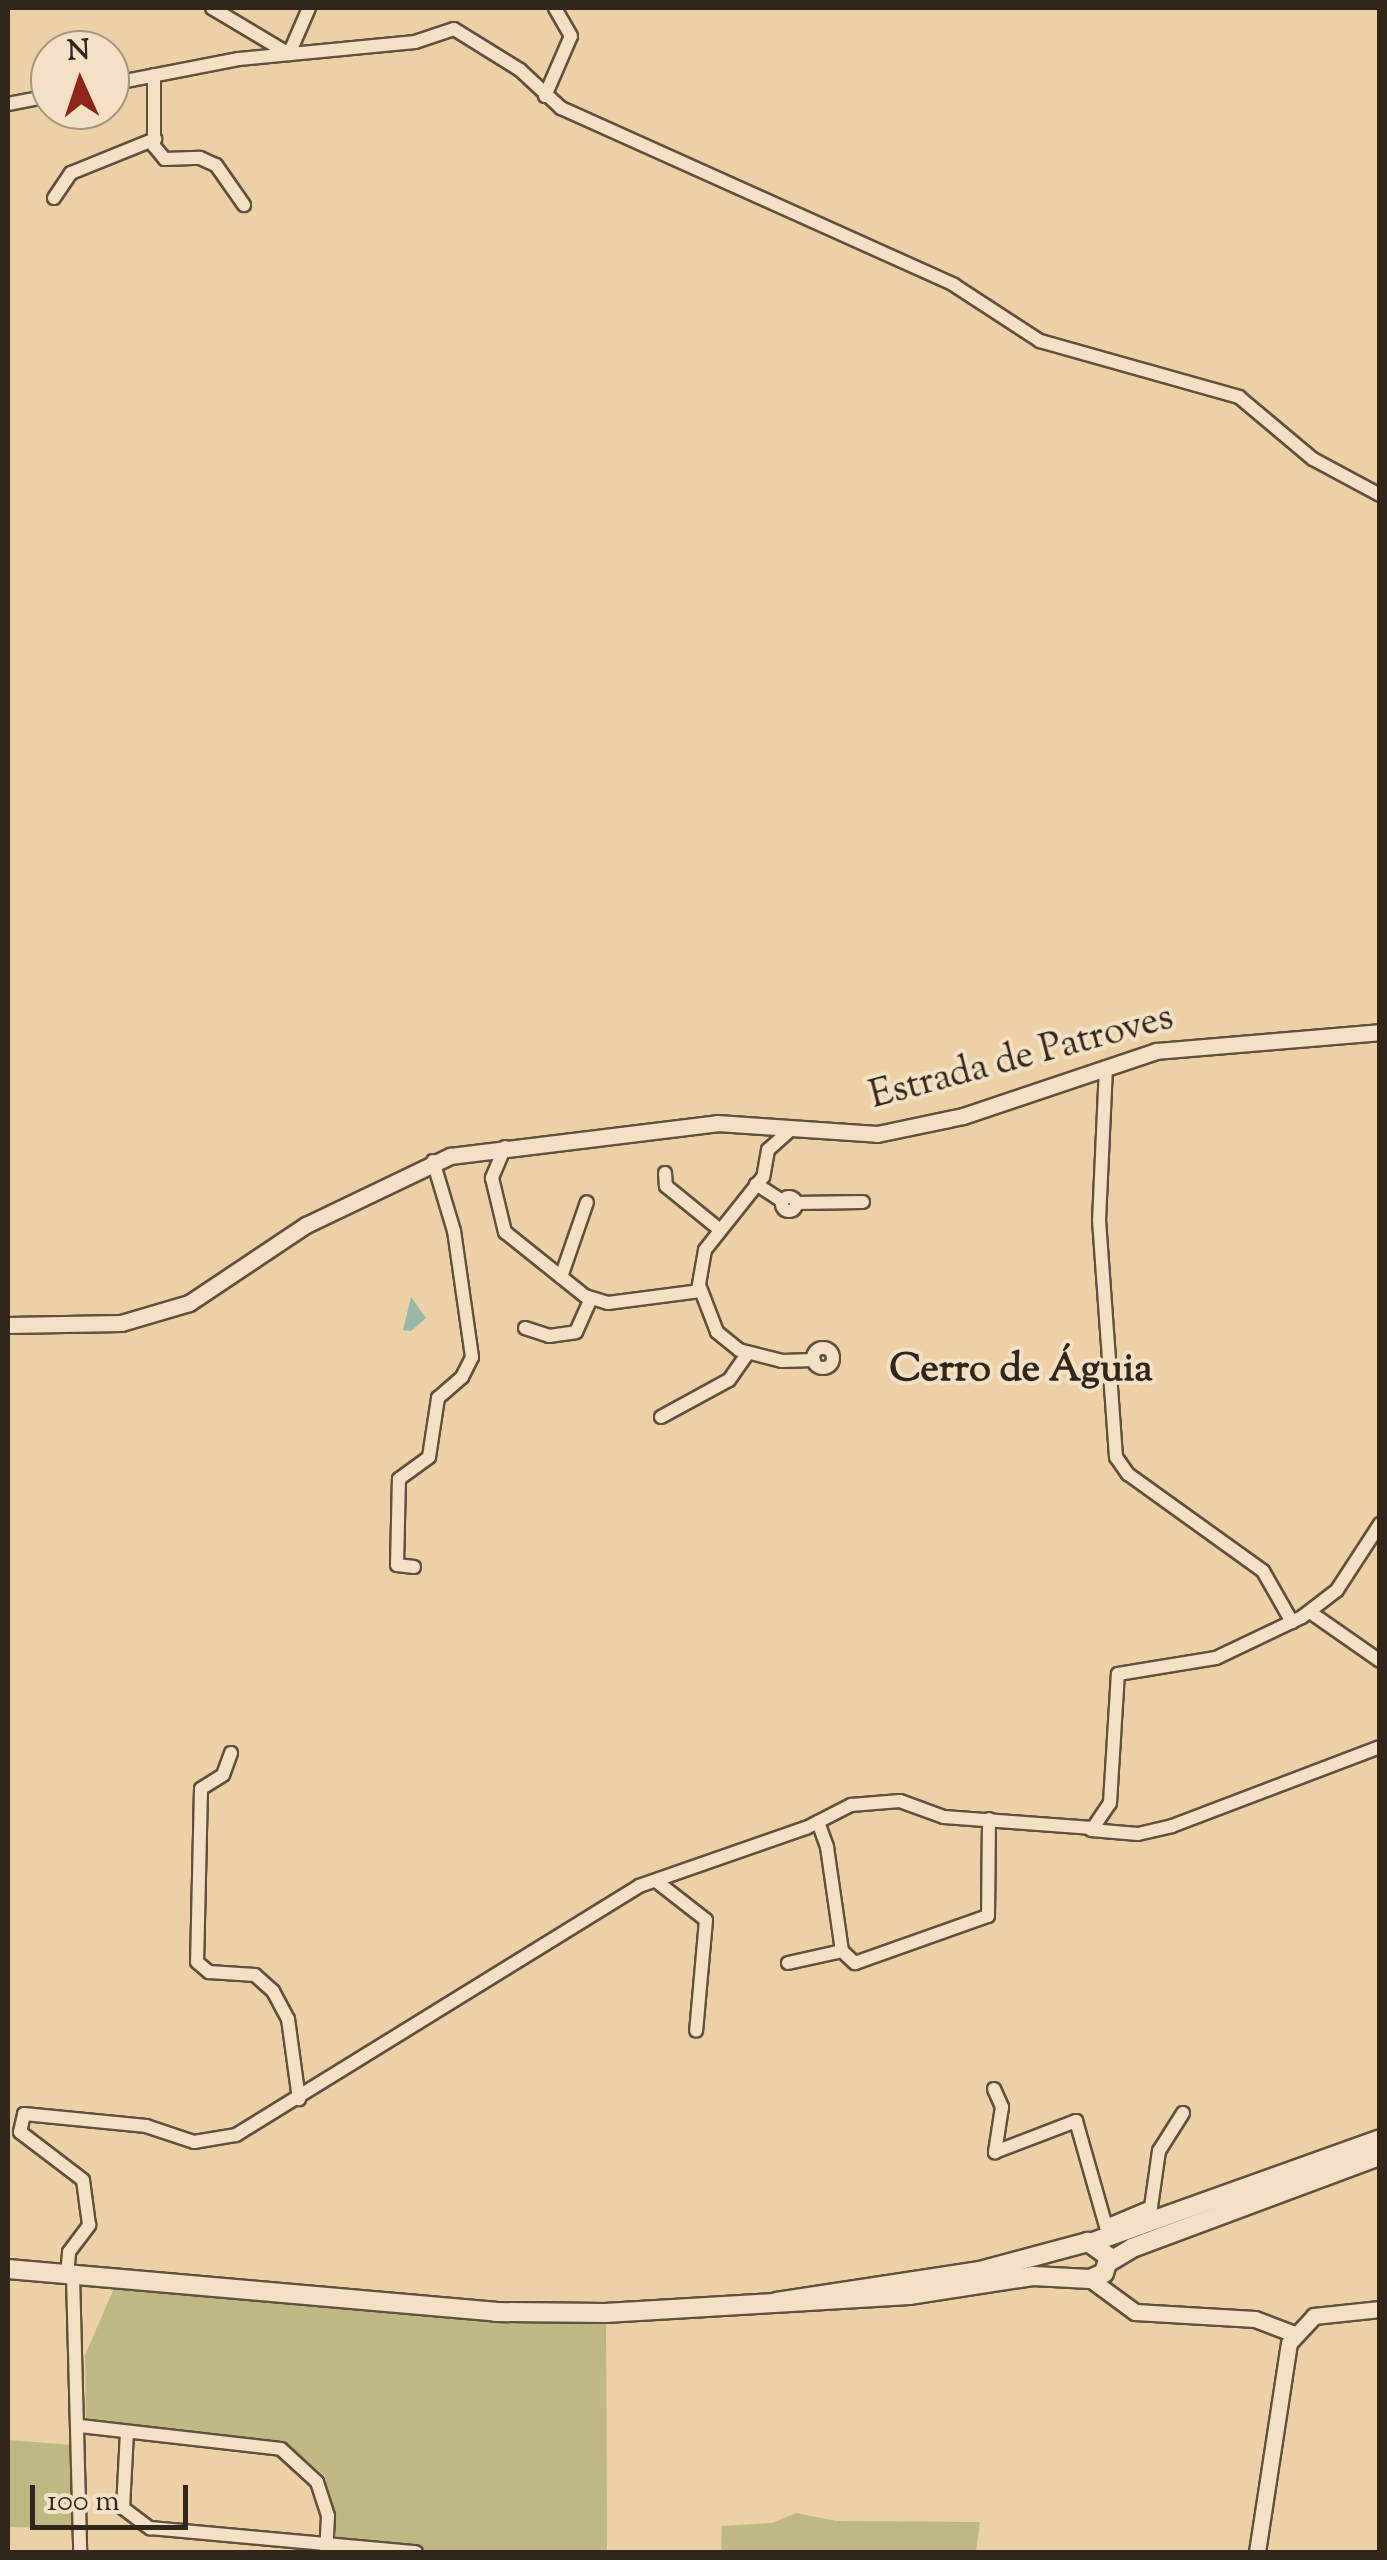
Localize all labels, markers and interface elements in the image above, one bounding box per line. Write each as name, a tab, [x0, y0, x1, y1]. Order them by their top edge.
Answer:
north arrow	[30, 30, 130, 130]
text: N	[66, 31, 91, 73]
street label: Estrada de Patroves	[865, 997, 1179, 1121]
district label: Cerro de Águia	[889, 1347, 1153, 1395]
scale bar	[35, 2465, 192, 2527]
text: 100 m	[47, 2481, 120, 2524]

